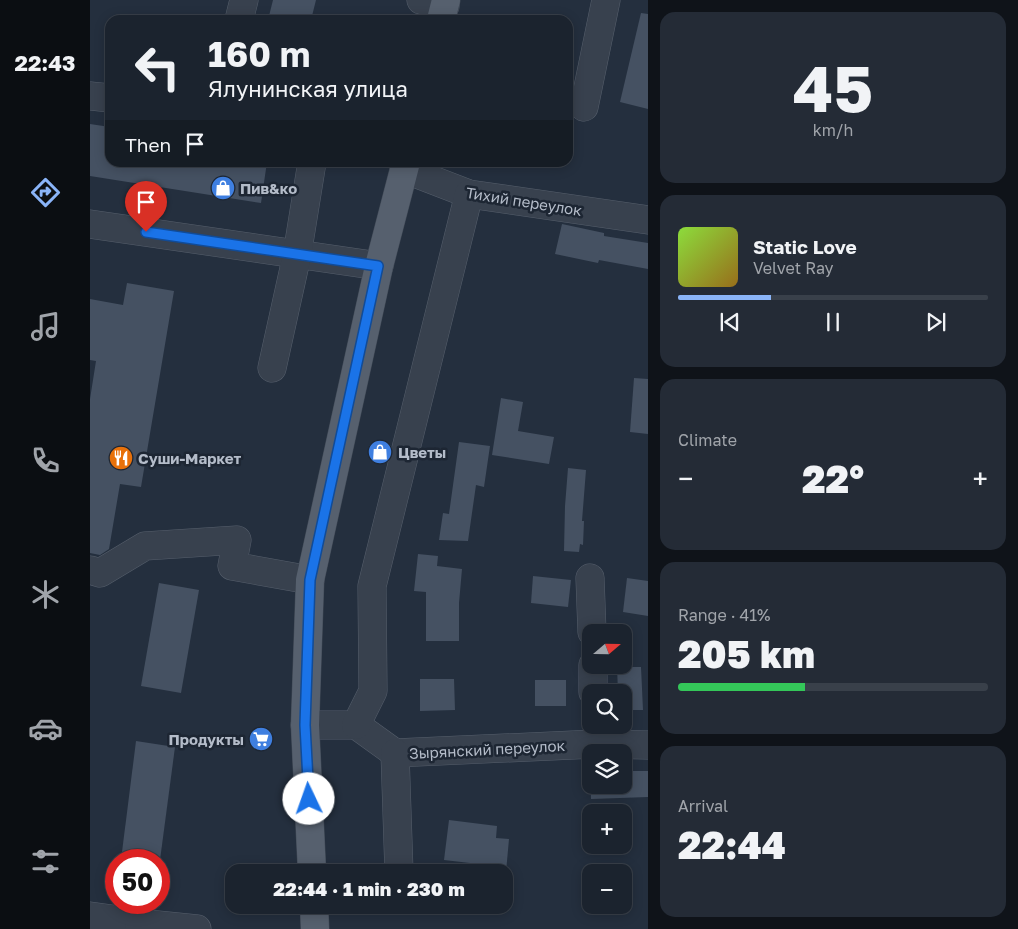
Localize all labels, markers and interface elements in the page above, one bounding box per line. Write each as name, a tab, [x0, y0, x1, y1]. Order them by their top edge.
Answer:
text: 160 m	[208, 33, 310, 75]
icon: left	[125, 35, 190, 100]
text: 45	[793, 48, 873, 126]
text: 22:43	[14, 49, 76, 76]
text: Ялунинская улица	[208, 75, 408, 102]
text: km/h	[813, 120, 853, 140]
icon: arrive	[181, 130, 209, 158]
text: Then	[125, 133, 171, 156]
icon: directions	[28, 175, 63, 210]
shop icon: Пив&ко	[210, 175, 236, 201]
place label: Пив&ко	[240, 179, 297, 197]
pin	[125, 181, 167, 232]
street label: Тихий переулок	[465, 183, 584, 219]
icon: arrive	[132, 188, 160, 216]
text: Static Love	[753, 235, 857, 258]
text: Velvet Ray	[753, 258, 834, 278]
icon: previous	[716, 308, 744, 336]
icon: pause	[819, 308, 847, 336]
icon: next	[922, 308, 950, 336]
icon: music	[28, 309, 63, 344]
text: Climate	[678, 430, 737, 450]
shop icon: Цветы	[367, 439, 393, 465]
icon: phone	[28, 443, 63, 478]
place label: Цветы	[398, 443, 446, 461]
restaurant icon: Суши-Маркет	[108, 445, 134, 471]
place label: Суши-Маркет	[138, 449, 241, 467]
text: 22°	[802, 456, 864, 501]
text: −	[678, 462, 693, 495]
text: +	[973, 462, 988, 495]
icon: climate	[28, 577, 63, 612]
text: Range · 41%	[678, 605, 770, 625]
north arrow	[582, 624, 632, 674]
map controls	[582, 624, 632, 914]
text: 205 km	[678, 631, 815, 676]
button: search	[582, 684, 632, 734]
icon: car	[28, 711, 63, 746]
supermarket icon: Продукты	[248, 726, 274, 752]
place label: Продукты	[169, 730, 244, 748]
street label: Зырянский переулок	[409, 736, 566, 762]
button: layers	[582, 744, 632, 794]
position arrow	[282, 772, 334, 824]
text: Arrival	[678, 796, 728, 816]
button: +	[582, 804, 632, 854]
text: 22:44	[678, 822, 786, 867]
icon: filters	[28, 844, 63, 879]
speed limit sign: 50	[105, 849, 170, 914]
button: −	[582, 864, 632, 914]
text: 22:44 · 1 min · 230 m	[273, 877, 465, 900]

